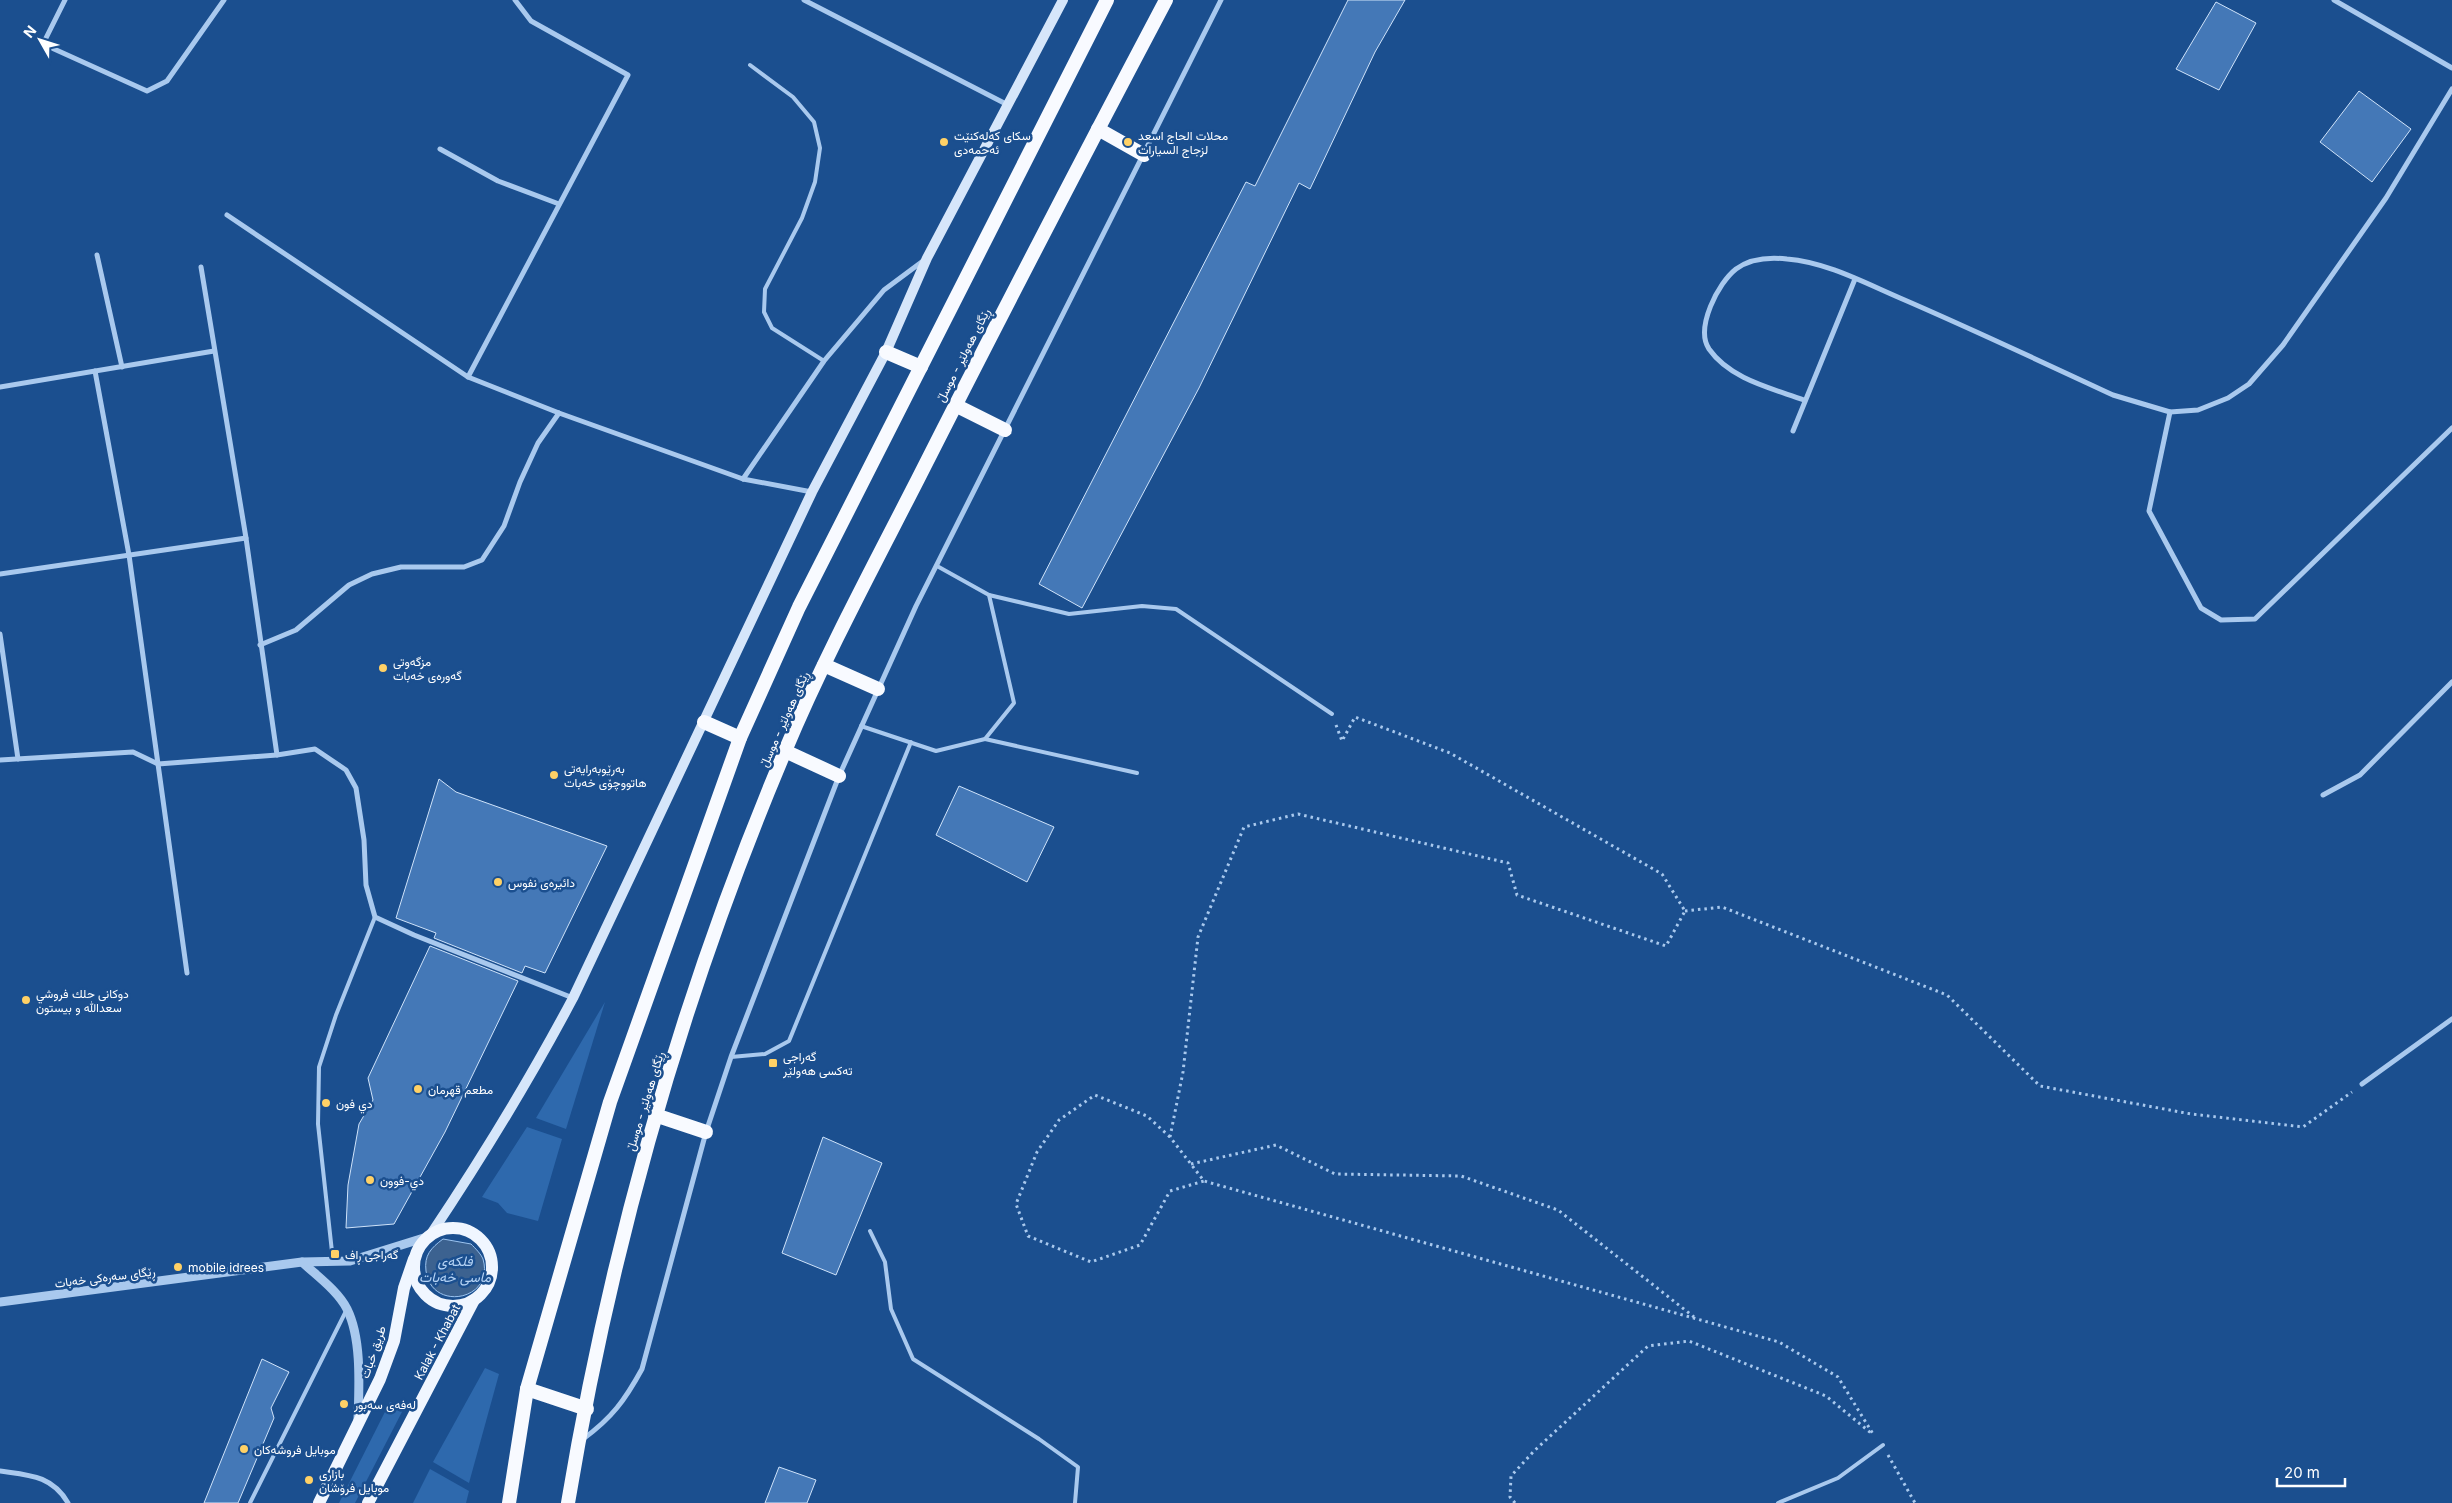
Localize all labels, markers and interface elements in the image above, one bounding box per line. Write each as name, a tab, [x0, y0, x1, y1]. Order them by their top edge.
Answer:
north arrow	[15, 15, 65, 65]
text: N	[20, 22, 39, 41]
place label: سکای کەلەکنێت ئەحمەدی	[954, 128, 1031, 158]
place label: محلات الحاج اسعد لزجاج السيارات	[1138, 128, 1228, 159]
marker: سکای کەلەکنێت ئەحمەدی	[938, 136, 950, 148]
marker: محلات الحاج اسعد لزجاج السيارات	[1122, 136, 1134, 148]
street label: ڕێگای هەولێر - موسڵ	[933, 306, 996, 406]
place label: مزگەوتى گەورەى خەبات	[393, 654, 462, 684]
marker: مزگەوتى گەورەى خەبات	[377, 662, 389, 674]
street label: ڕێگای هەولێر - موسڵ	[756, 669, 815, 770]
place label: به‌رێوبه‌رایه‌تی هاتووچۆی خه‌بات	[564, 761, 646, 791]
marker: به‌رێوبه‌رایه‌تی هاتووچۆی خه‌بات	[548, 769, 560, 781]
place label: دائیرەی نفوس	[508, 875, 575, 891]
marker: دائیرەی نفوس	[492, 876, 504, 888]
place label: دوكانى جلك فروشي سعدالله و بيستون	[36, 986, 129, 1016]
marker: دوكانى جلك فروشي سعدالله و بيستون	[20, 994, 32, 1006]
street label: ڕێگای هەولێر - موسڵ	[623, 1049, 670, 1153]
place label: گەراجی تەکسی هەولێر	[782, 1049, 853, 1079]
marker: گەراجی تەکسی هەولێر	[767, 1057, 779, 1069]
place label: مطعم قهرمان	[428, 1082, 493, 1098]
marker: مطعم قهرمان	[412, 1083, 424, 1095]
place label: دي فون	[336, 1096, 373, 1114]
marker: دي فون	[320, 1097, 332, 1109]
place label: دي-فوون	[380, 1173, 424, 1191]
marker: دي-فوون	[364, 1174, 376, 1186]
place label: گەراجی ڕاف	[345, 1247, 398, 1265]
marker: گەراجی ڕاف	[329, 1248, 341, 1260]
water label: فلکەی ماسی خەبات	[419, 1252, 491, 1286]
place label: mobile idrees	[188, 1260, 264, 1275]
marker: mobile idrees	[172, 1261, 184, 1273]
street label: ڕێگای سەرەکی خەبات	[54, 1263, 157, 1294]
street label: Kalak - Khabat	[411, 1302, 463, 1382]
street label: طريق خبات	[357, 1324, 390, 1381]
place label: لەفەی سەبور	[353, 1397, 416, 1413]
marker: لەفەی سەبور	[338, 1398, 350, 1410]
place label: موبایل فروشەکان	[254, 1442, 336, 1458]
marker: موبایل فروشەکان	[238, 1443, 250, 1455]
scale bar	[2277, 1456, 2344, 1488]
text: 20 m	[2284, 1463, 2320, 1482]
place label: بازاڕی موبایل فرۆشان	[319, 1466, 389, 1496]
marker: بازاڕی موبایل فرۆشان	[303, 1474, 315, 1486]

